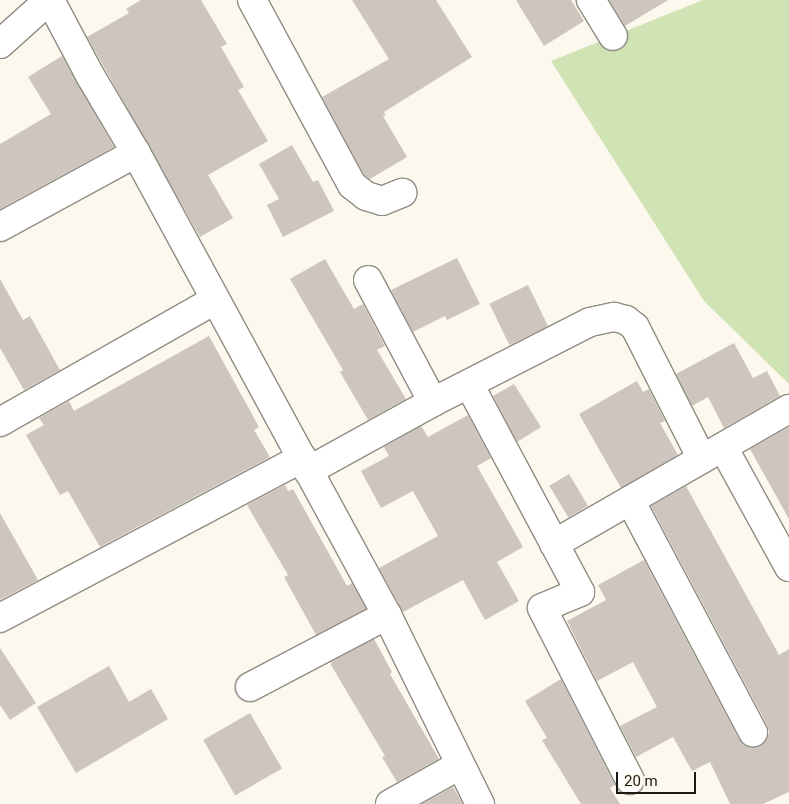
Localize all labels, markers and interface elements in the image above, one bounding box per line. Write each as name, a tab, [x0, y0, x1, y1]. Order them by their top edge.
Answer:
scale bar	[619, 762, 699, 794]
text: 20 m	[624, 772, 658, 790]

